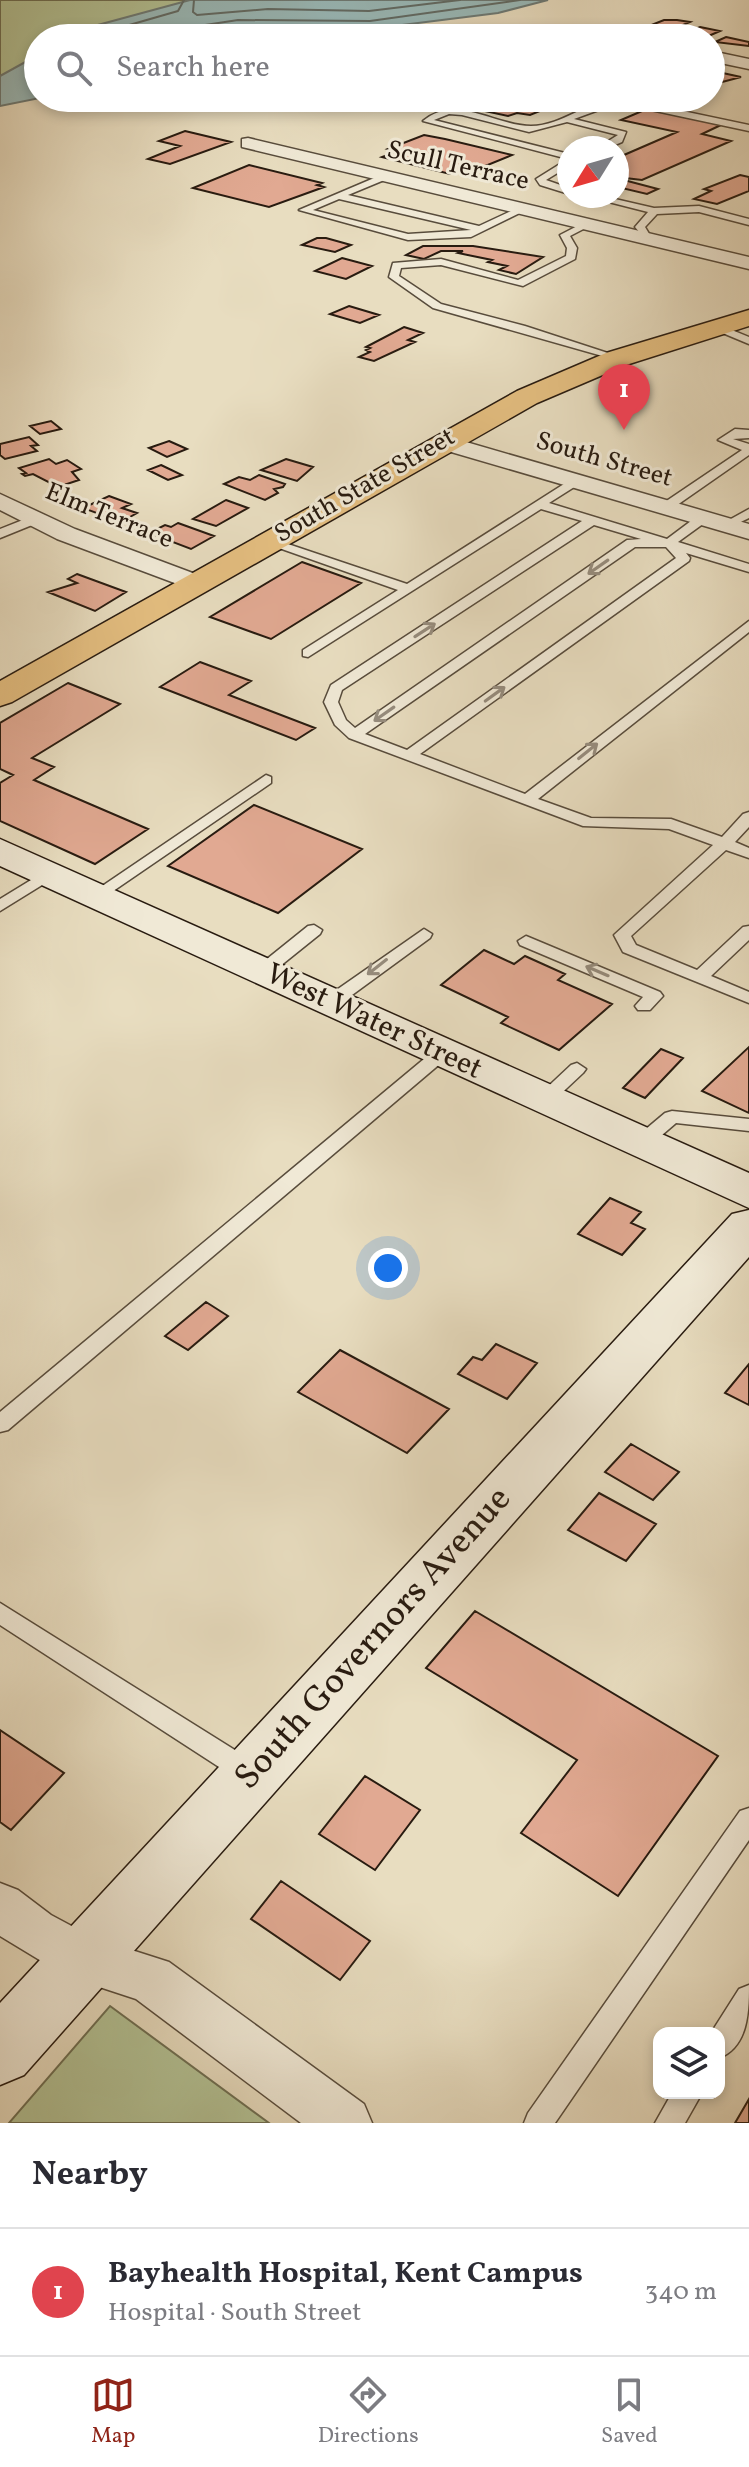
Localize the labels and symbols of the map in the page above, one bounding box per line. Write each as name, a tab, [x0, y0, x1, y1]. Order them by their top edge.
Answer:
street label: Scull Terrace	[383, 132, 533, 200]
north arrow	[557, 136, 629, 208]
pin: 1	[598, 364, 650, 430]
street label: South State Street	[268, 420, 462, 552]
street label: South Street	[531, 423, 677, 497]
street label: Elm Terrace	[40, 474, 178, 558]
one-way arrow	[587, 559, 610, 575]
one-way arrow	[413, 622, 436, 638]
one-way arrow	[484, 686, 505, 703]
one-way arrow	[373, 706, 395, 722]
one-way arrow	[577, 742, 598, 760]
street label: West Water Street	[259, 953, 489, 1091]
one-way arrow	[367, 958, 388, 976]
one-way arrow	[585, 963, 609, 978]
your location	[368, 1248, 408, 1288]
street label: South Governors Avenue	[224, 1476, 524, 1802]

